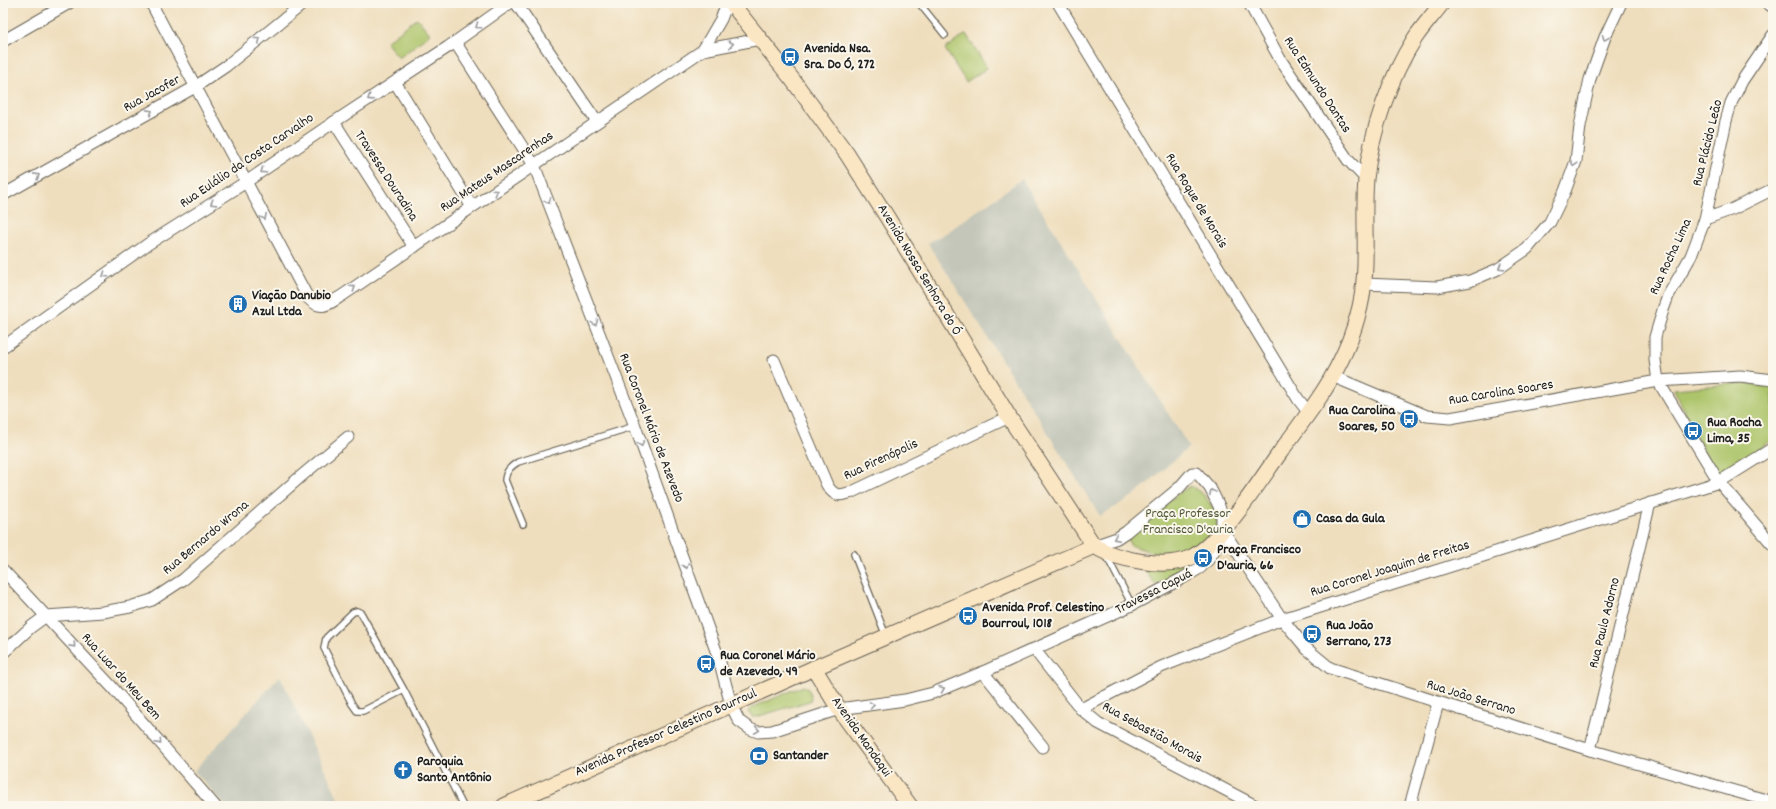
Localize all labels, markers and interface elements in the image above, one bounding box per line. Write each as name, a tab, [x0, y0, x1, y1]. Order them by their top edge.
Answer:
one-way arrow	[475, 21, 482, 29]
street label: Rua Edmundo Dantas	[1278, 33, 1356, 137]
one-way arrow	[1602, 34, 1610, 42]
one-way arrow	[253, 38, 261, 45]
place label: Avenida Nsa. Sra. Do Ó, 272	[804, 39, 875, 75]
one-way arrow	[728, 40, 735, 49]
bus stop icon: Avenida Nsa. Sra. Do Ó, 272	[779, 46, 801, 68]
street label: Rua Jacofer	[120, 70, 185, 118]
one-way arrow	[367, 93, 374, 101]
street label: Rua Plácido Leão	[1688, 98, 1728, 188]
street label: Rua Eulálio da Costa Carvalho	[176, 109, 318, 213]
one-way arrow	[146, 110, 153, 117]
street label: Rua Mateus Mascarenhas	[436, 126, 558, 218]
street label: Travessa Douradina	[349, 127, 423, 226]
street label: Rua Roque de Morais	[1160, 150, 1232, 252]
one-way arrow	[1570, 160, 1579, 167]
one-way arrow	[260, 166, 267, 173]
one-way arrow	[33, 174, 40, 181]
one-way arrow	[491, 189, 498, 197]
one-way arrow	[210, 198, 217, 206]
one-way arrow	[544, 198, 552, 205]
street label: Avenida Nossa Senhora do Ó	[872, 201, 966, 340]
one-way arrow	[260, 212, 267, 220]
street label: Rua Rocha Lima	[1645, 215, 1698, 298]
one-way arrow	[1498, 262, 1505, 270]
one-way arrow	[102, 270, 109, 277]
one-way arrow	[349, 285, 356, 293]
place label: Viação Danubio Azul Ltda	[252, 286, 331, 322]
building icon: Viação Danubio Azul Ltda	[227, 293, 249, 315]
one-way arrow	[590, 319, 598, 326]
street label: Rua Coronel Mário de Azevedo	[613, 350, 689, 506]
street label: Rua Carolina Soares	[1447, 375, 1555, 411]
place label: Rua Carolina Soares, 50	[1329, 401, 1396, 437]
bus stop icon: Rua Carolina Soares, 50	[1398, 408, 1420, 430]
place label: Rua Rocha Lima, 35	[1707, 413, 1763, 449]
bus stop icon: Rua Rocha Lima, 35	[1682, 420, 1704, 442]
street label: Rua Pirenópolis	[840, 434, 922, 486]
one-way arrow	[637, 440, 645, 447]
one-way arrow	[1209, 489, 1217, 497]
street label: Rua Bernardo Wrona	[158, 496, 254, 580]
park label: Praça Professor Francisco D'auria	[1143, 504, 1234, 540]
shop icon: Casa da Gula	[1291, 508, 1313, 530]
place label: Casa da Gula	[1316, 509, 1386, 529]
one-way arrow	[1113, 533, 1120, 541]
street label: Rua Coronel Joaquim de Freitas	[1308, 535, 1472, 603]
place label: Praça Francisco D'auria, 66	[1217, 540, 1301, 576]
bus stop icon: Praça Francisco D'auria, 66	[1192, 547, 1214, 569]
one-way arrow	[681, 563, 689, 570]
street label: Travessa Capuá	[1112, 564, 1196, 620]
street label: Rua Paulo Adorno	[1584, 576, 1626, 670]
place label: Avenida Prof. Celestino Bourroul, 1018	[982, 598, 1104, 634]
bus stop icon: Avenida Prof. Celestino Bourroul, 1018	[957, 605, 979, 627]
place label: Rua João Serrano, 273	[1326, 616, 1392, 652]
bus stop icon: Rua João Serrano, 273	[1301, 623, 1323, 645]
street label: Rua Luar do Meu Bem	[76, 629, 166, 725]
one-way arrow	[68, 640, 75, 648]
place label: Rua Coronel Mário de Azevedo, 49	[720, 646, 816, 682]
bus stop icon: Rua Coronel Mário de Azevedo, 49	[695, 653, 717, 675]
street label: Rua João Serrano	[1424, 675, 1518, 721]
street label: Avenida Professor Celestino Bourroul	[572, 683, 761, 782]
one-way arrow	[938, 686, 946, 694]
street label: Avenida Mandaqui	[826, 693, 896, 782]
street label: Rua Sebastião Morais	[1098, 697, 1206, 769]
one-way arrow	[869, 701, 875, 710]
one-way arrow	[754, 725, 760, 734]
one-way arrow	[155, 737, 162, 745]
bank icon: Santander	[748, 745, 770, 767]
place label: Santander	[773, 746, 829, 766]
place label: Paroquia Santo Antônio	[417, 752, 492, 788]
church icon: Paroquia Santo Antônio	[392, 759, 414, 781]

